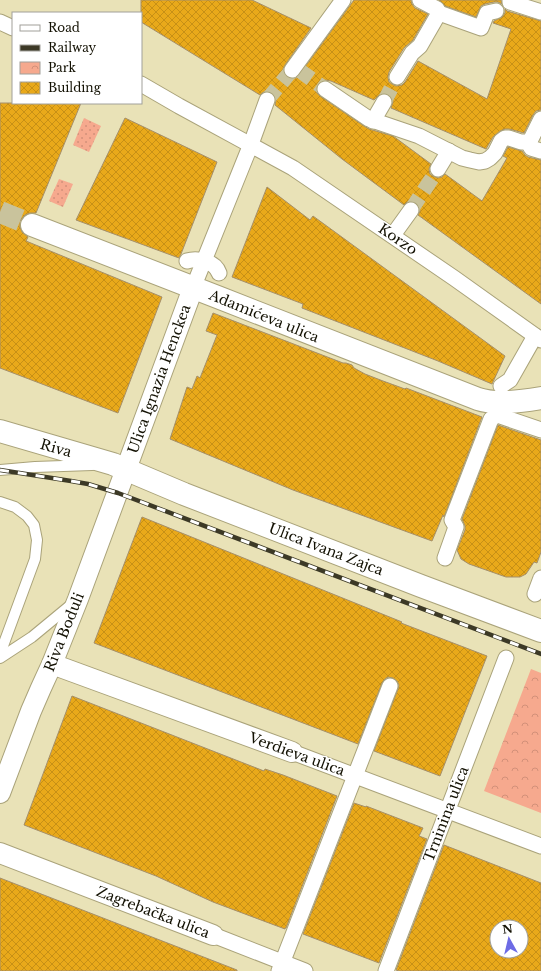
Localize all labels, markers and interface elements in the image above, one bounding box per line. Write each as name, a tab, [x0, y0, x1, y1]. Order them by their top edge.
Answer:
legend	[12, 12, 142, 104]
text: Road	[48, 20, 80, 35]
text: Railway	[48, 40, 97, 55]
text: Park	[48, 60, 76, 75]
text: Building	[48, 80, 102, 95]
street label: Korzo	[375, 219, 421, 259]
street label: Adamićeva ulica	[205, 285, 322, 346]
street label: Ulica Ignazia Henckea	[124, 302, 195, 456]
street label: Riva	[38, 435, 74, 461]
street label: Ulica Ivana Zajca	[266, 519, 386, 579]
street label: Riva Boduli	[40, 590, 88, 674]
street label: Verdieva ulica	[246, 728, 347, 780]
street label: Trninina ulica	[420, 763, 473, 864]
street label: Zagrebačka ulica	[94, 882, 213, 942]
north arrow	[489, 919, 529, 959]
text: N	[502, 921, 514, 937]

